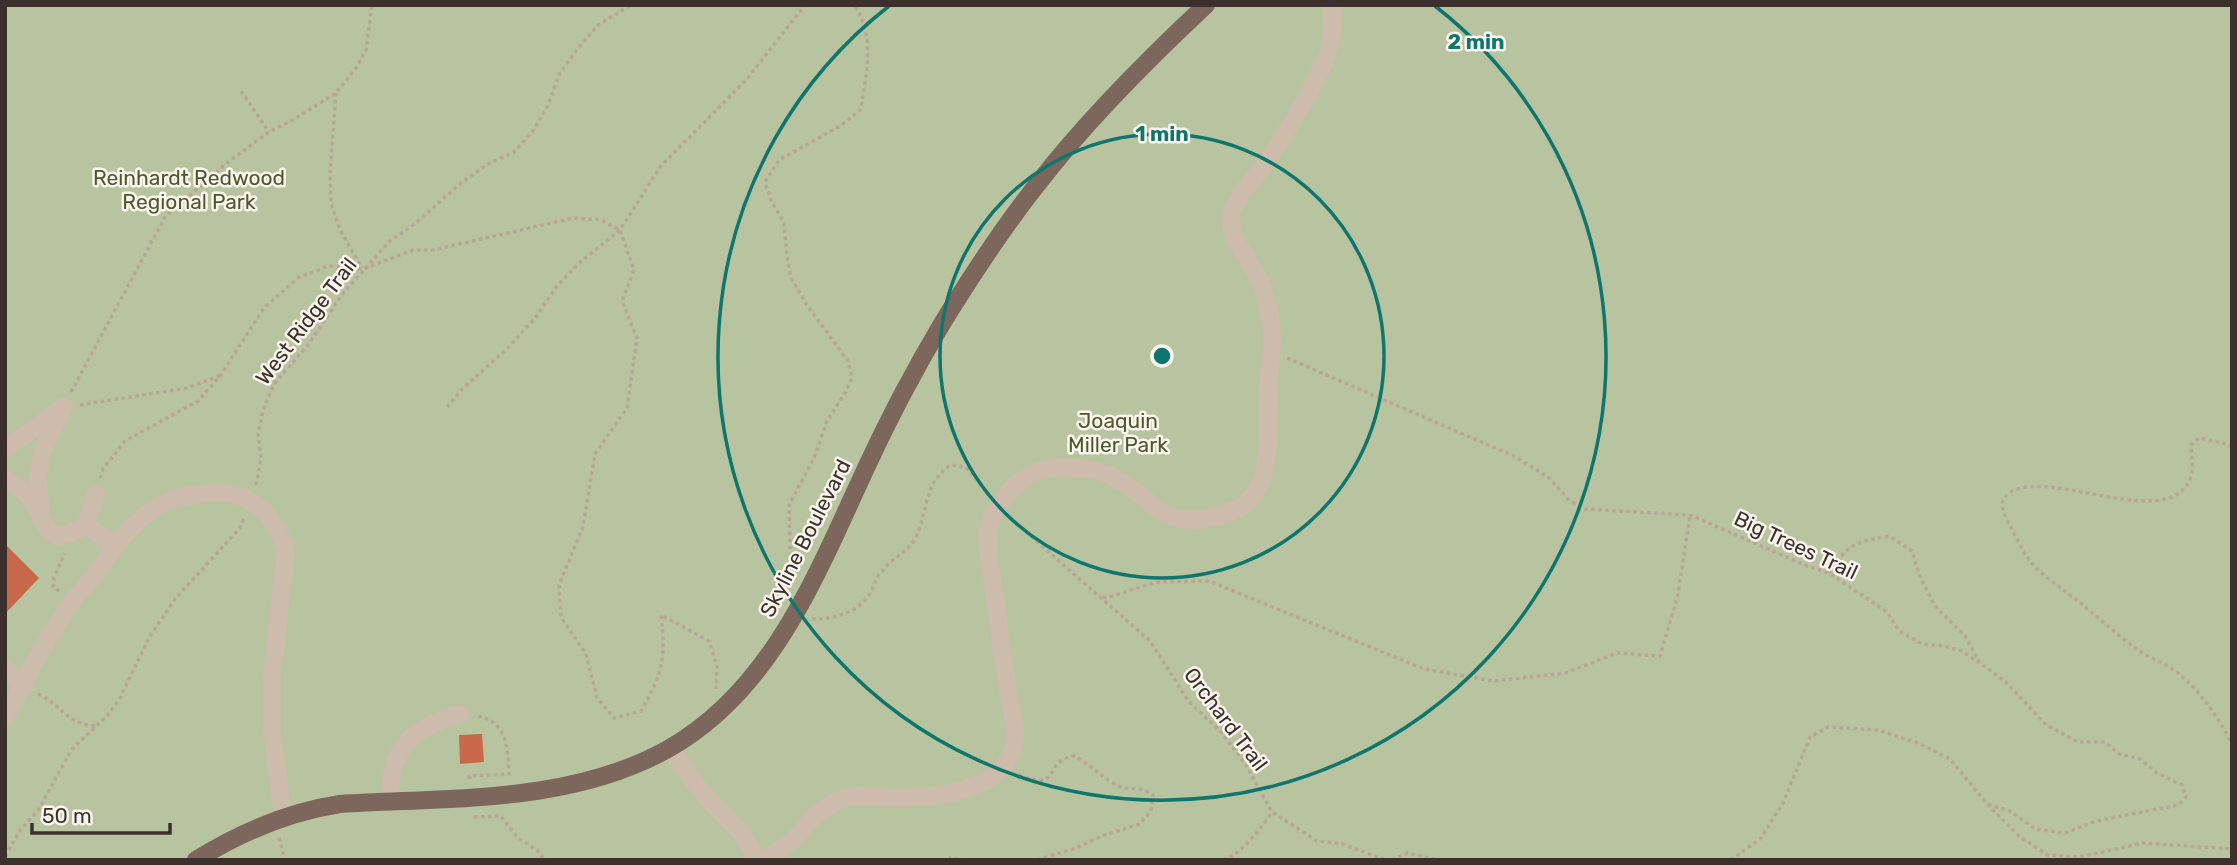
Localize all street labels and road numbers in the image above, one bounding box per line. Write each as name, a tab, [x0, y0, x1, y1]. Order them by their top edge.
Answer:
street label: West Ridge Trail	[250, 253, 362, 389]
street label: Skyline Boulevard	[754, 455, 856, 621]
street label: Big Trees Trail	[1730, 505, 1862, 585]
street label: Orchard Trail	[1179, 662, 1273, 776]

